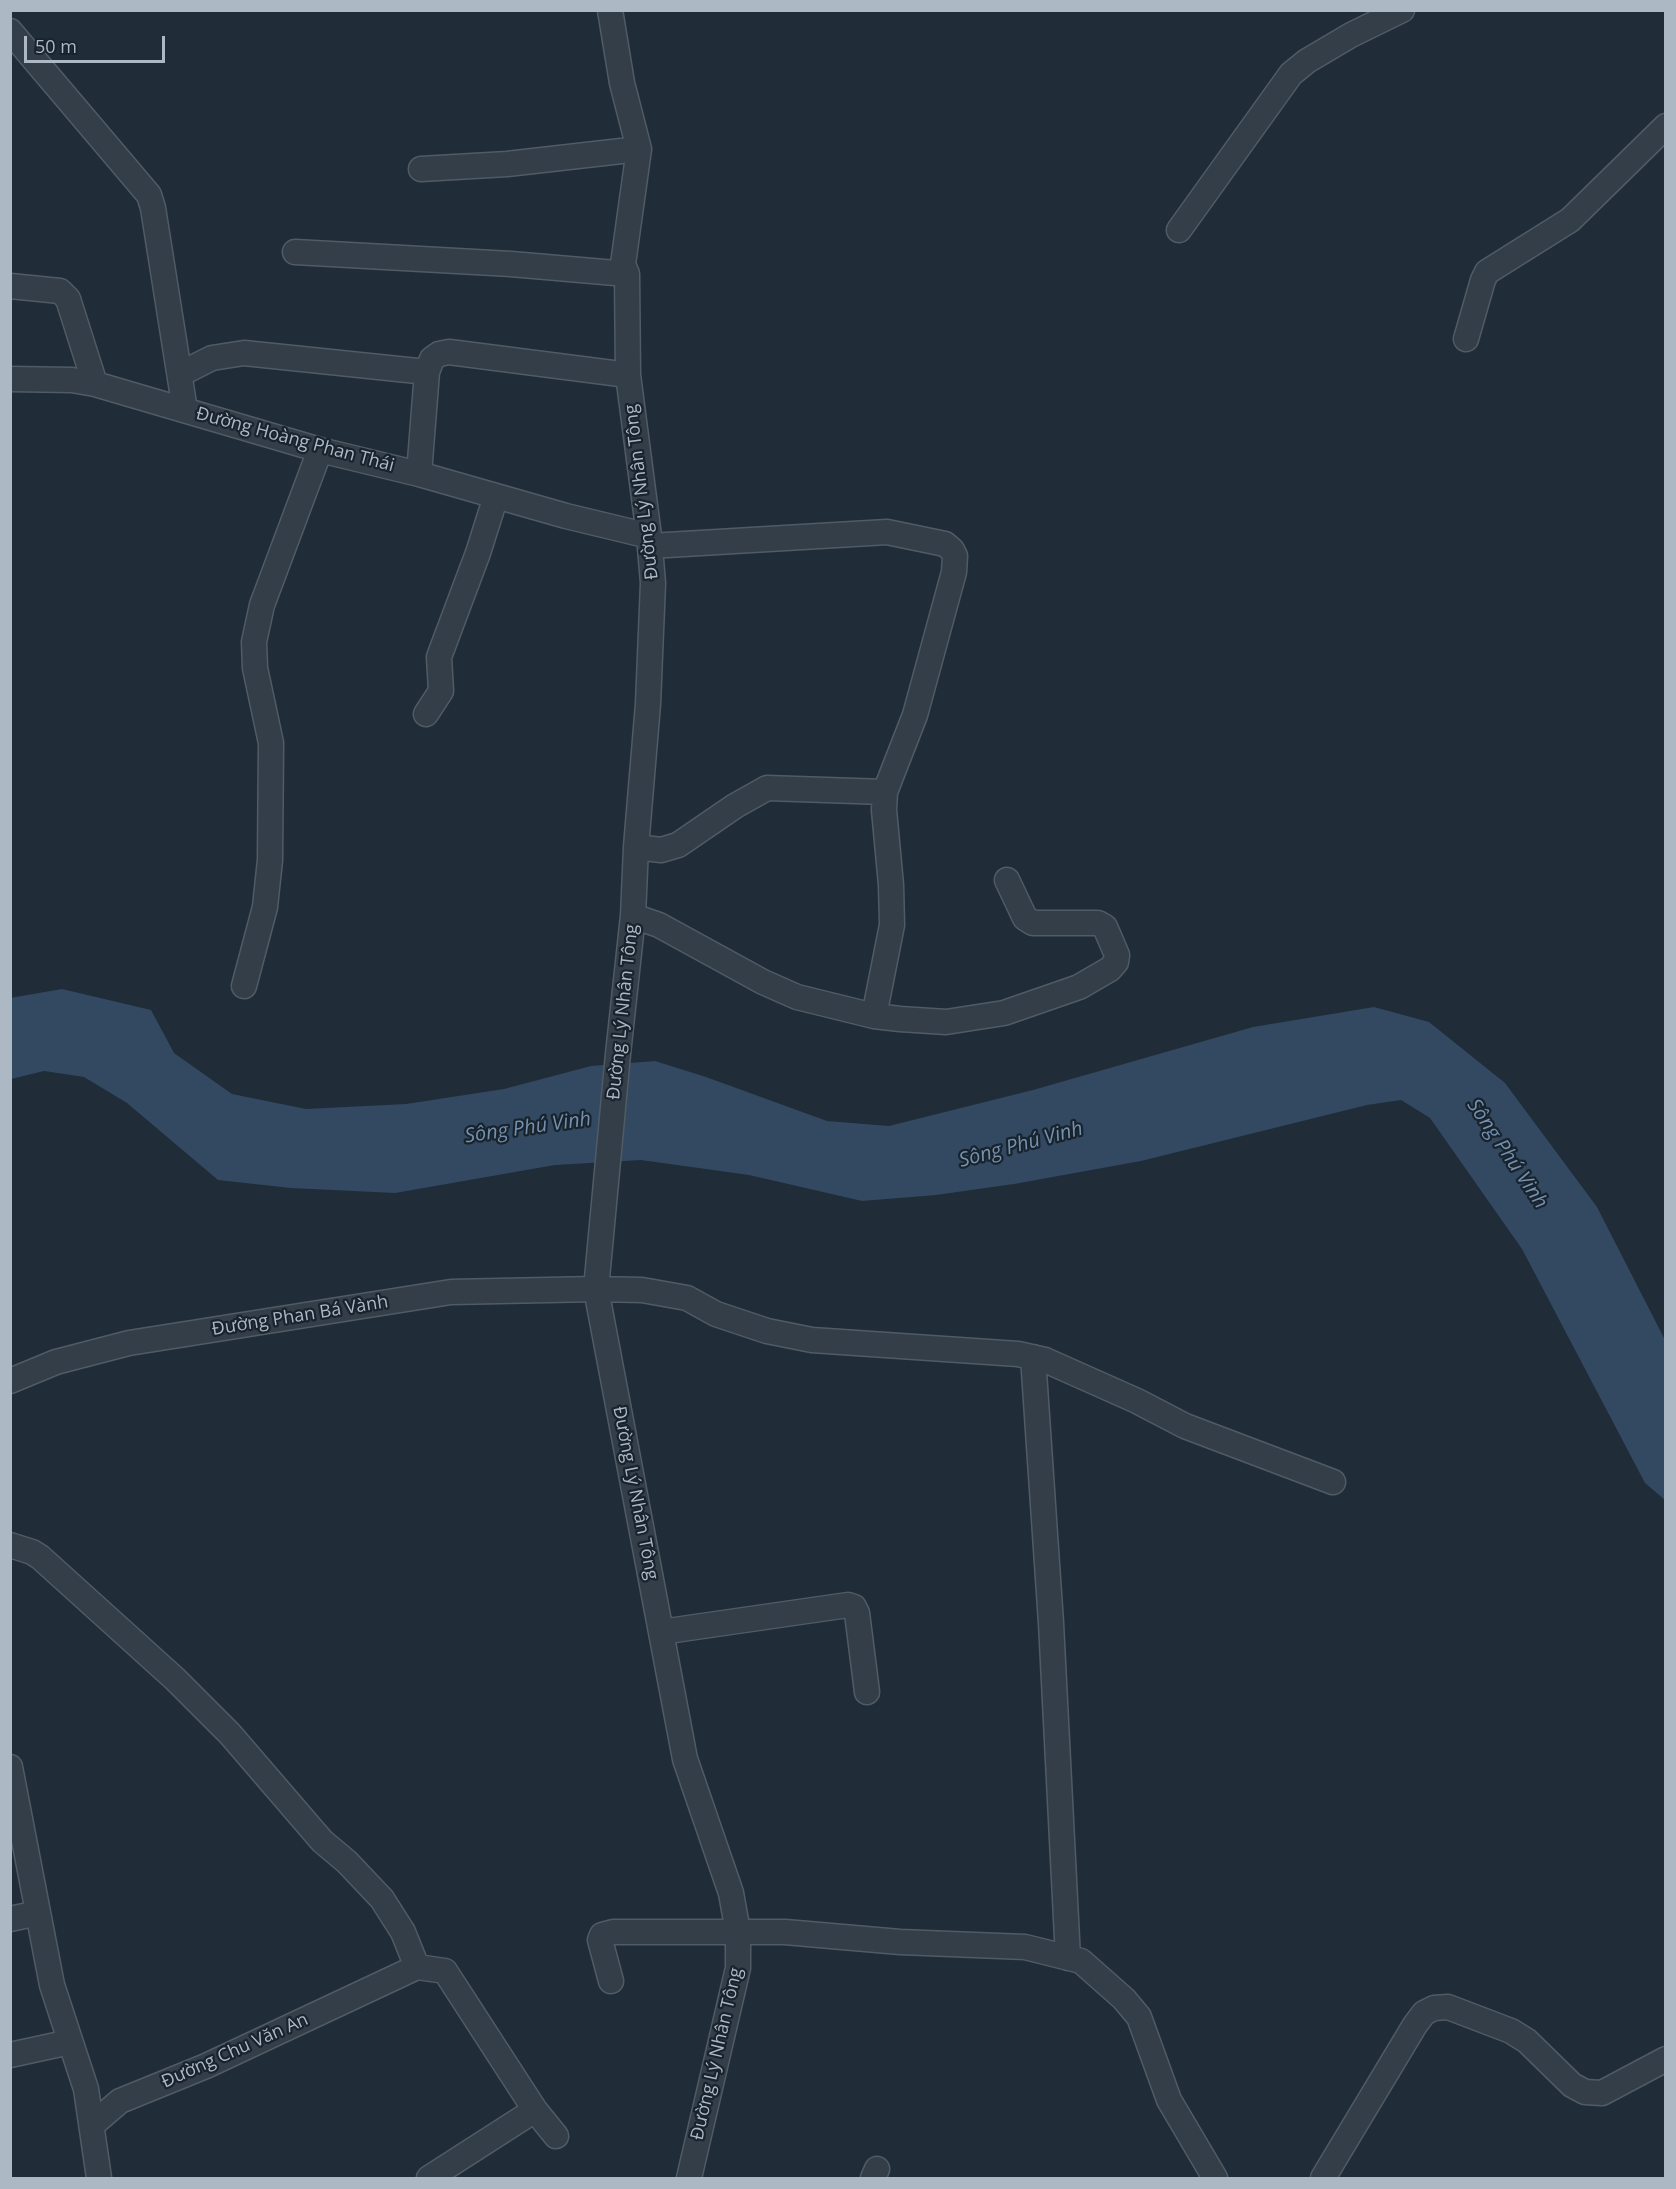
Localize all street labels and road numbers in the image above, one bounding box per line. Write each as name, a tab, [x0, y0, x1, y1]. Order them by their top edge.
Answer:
street label: Đường Hoàng Phan Thái	[194, 403, 396, 477]
street label: Đường Lý Nhân Tông	[621, 403, 663, 581]
street label: Đường Lý Nhân Tông	[603, 923, 643, 1101]
street label: Đường Phan Bá Vành	[210, 1291, 390, 1341]
street label: Đường Lý Nhân Tông	[608, 1404, 662, 1582]
street label: Đường Lý Nhân Tông	[687, 1966, 747, 2142]
street label: Đường Chu Văn An	[158, 2009, 312, 2093]

